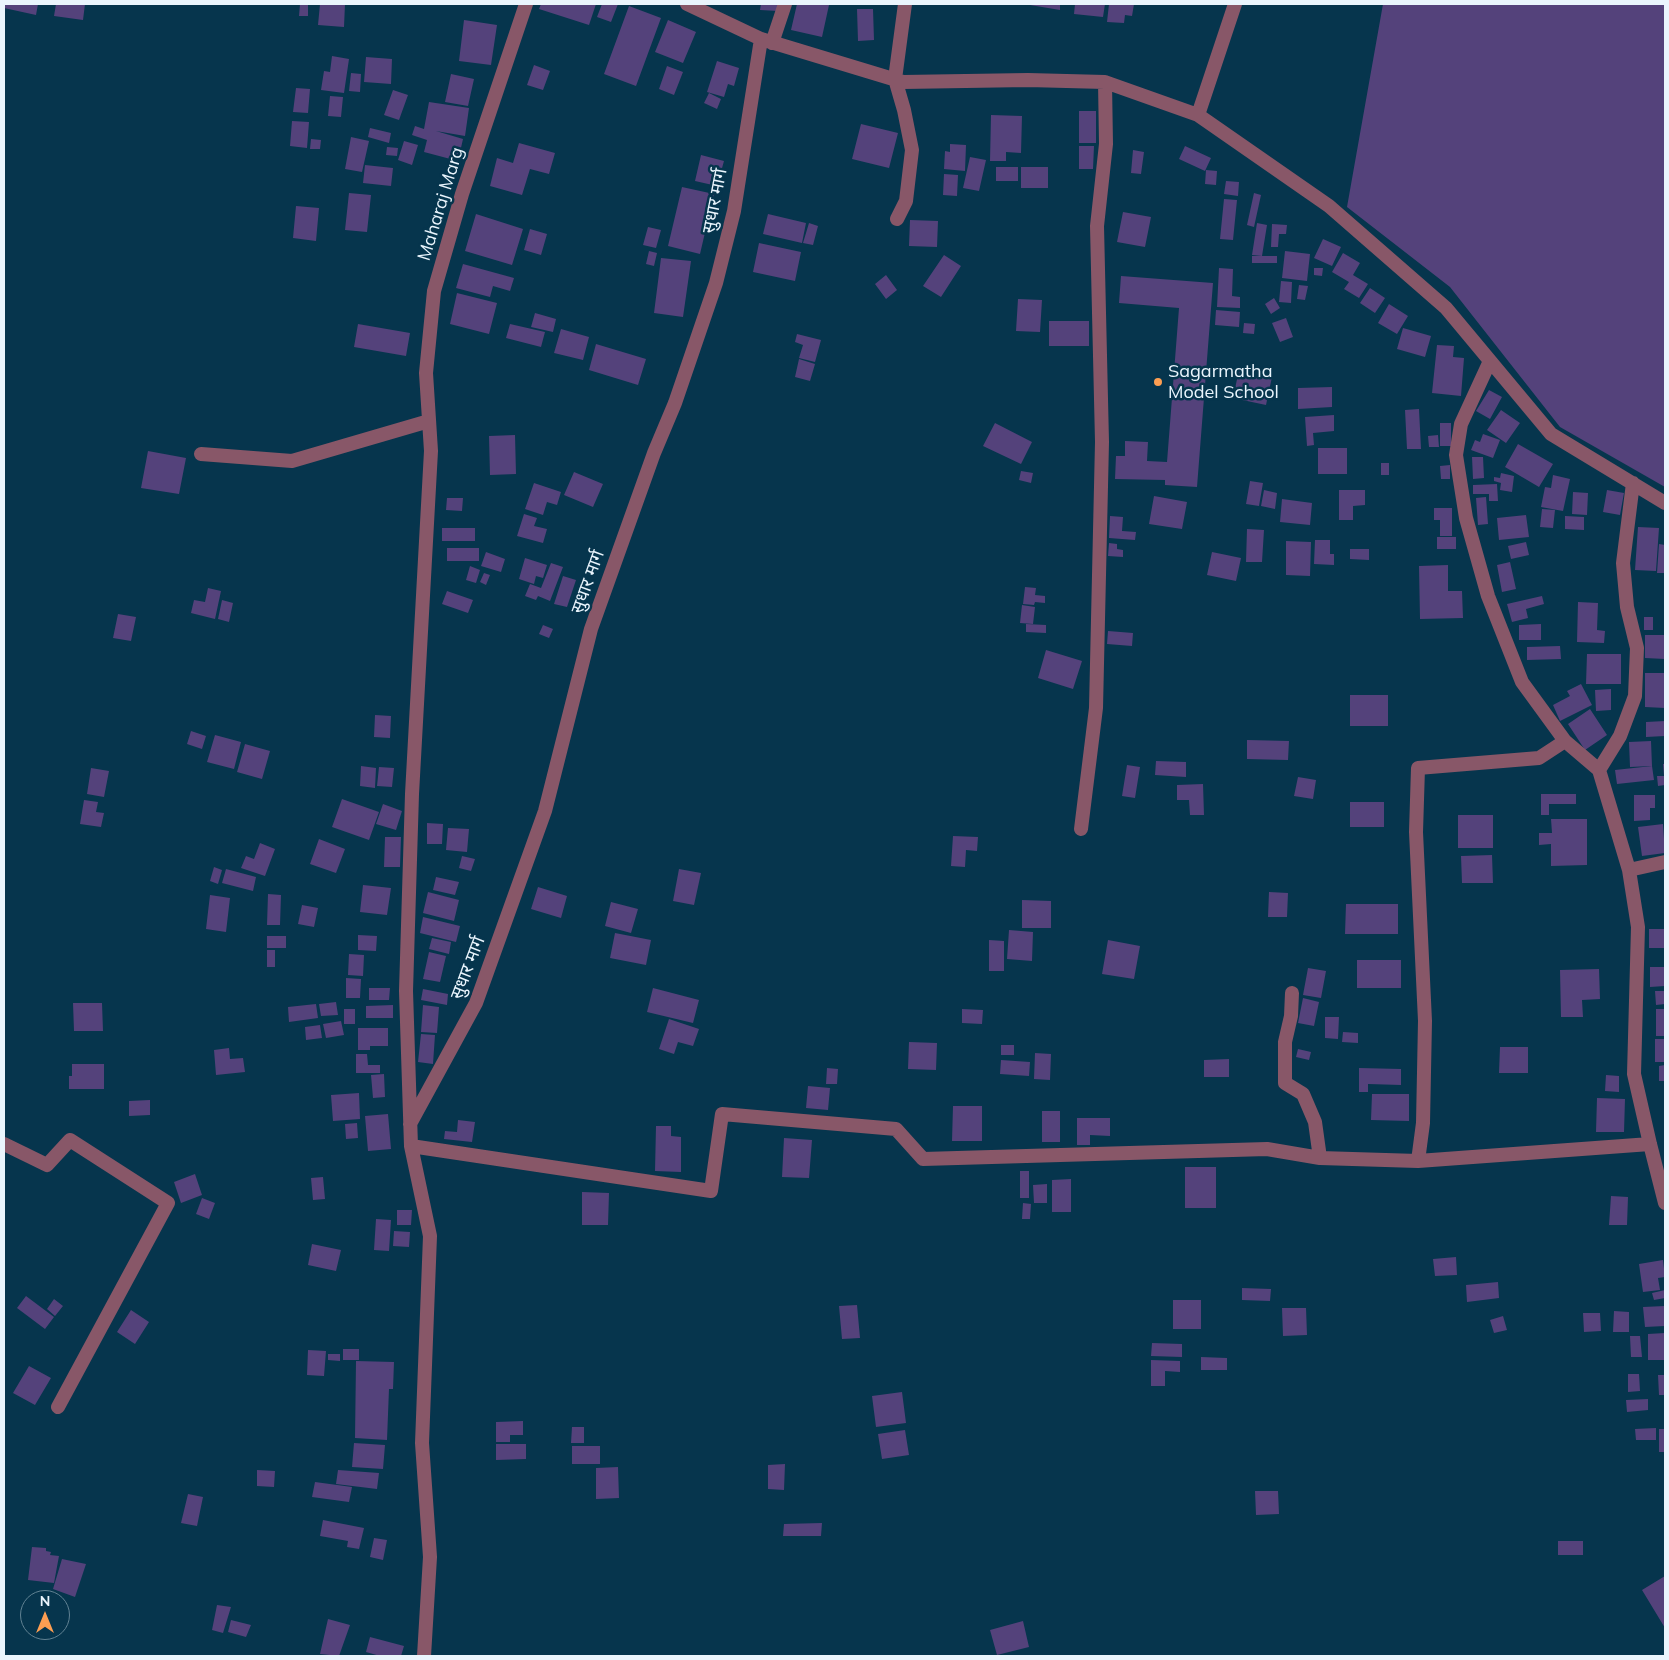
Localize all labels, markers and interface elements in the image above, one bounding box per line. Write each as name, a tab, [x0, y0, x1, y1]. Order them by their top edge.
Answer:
street label: Maharaj Marg	[414, 145, 468, 263]
street label: सुधार मार्ग	[698, 167, 732, 235]
place label: Sagarmatha Model School	[1168, 361, 1279, 404]
marker: Sagarmatha Model School	[1152, 376, 1164, 388]
street label: सुधार मार्ग	[567, 548, 609, 616]
street label: सुधार मार्ग	[446, 934, 490, 1002]
north arrow	[20, 1590, 70, 1640]
text: N	[40, 1592, 50, 1610]

